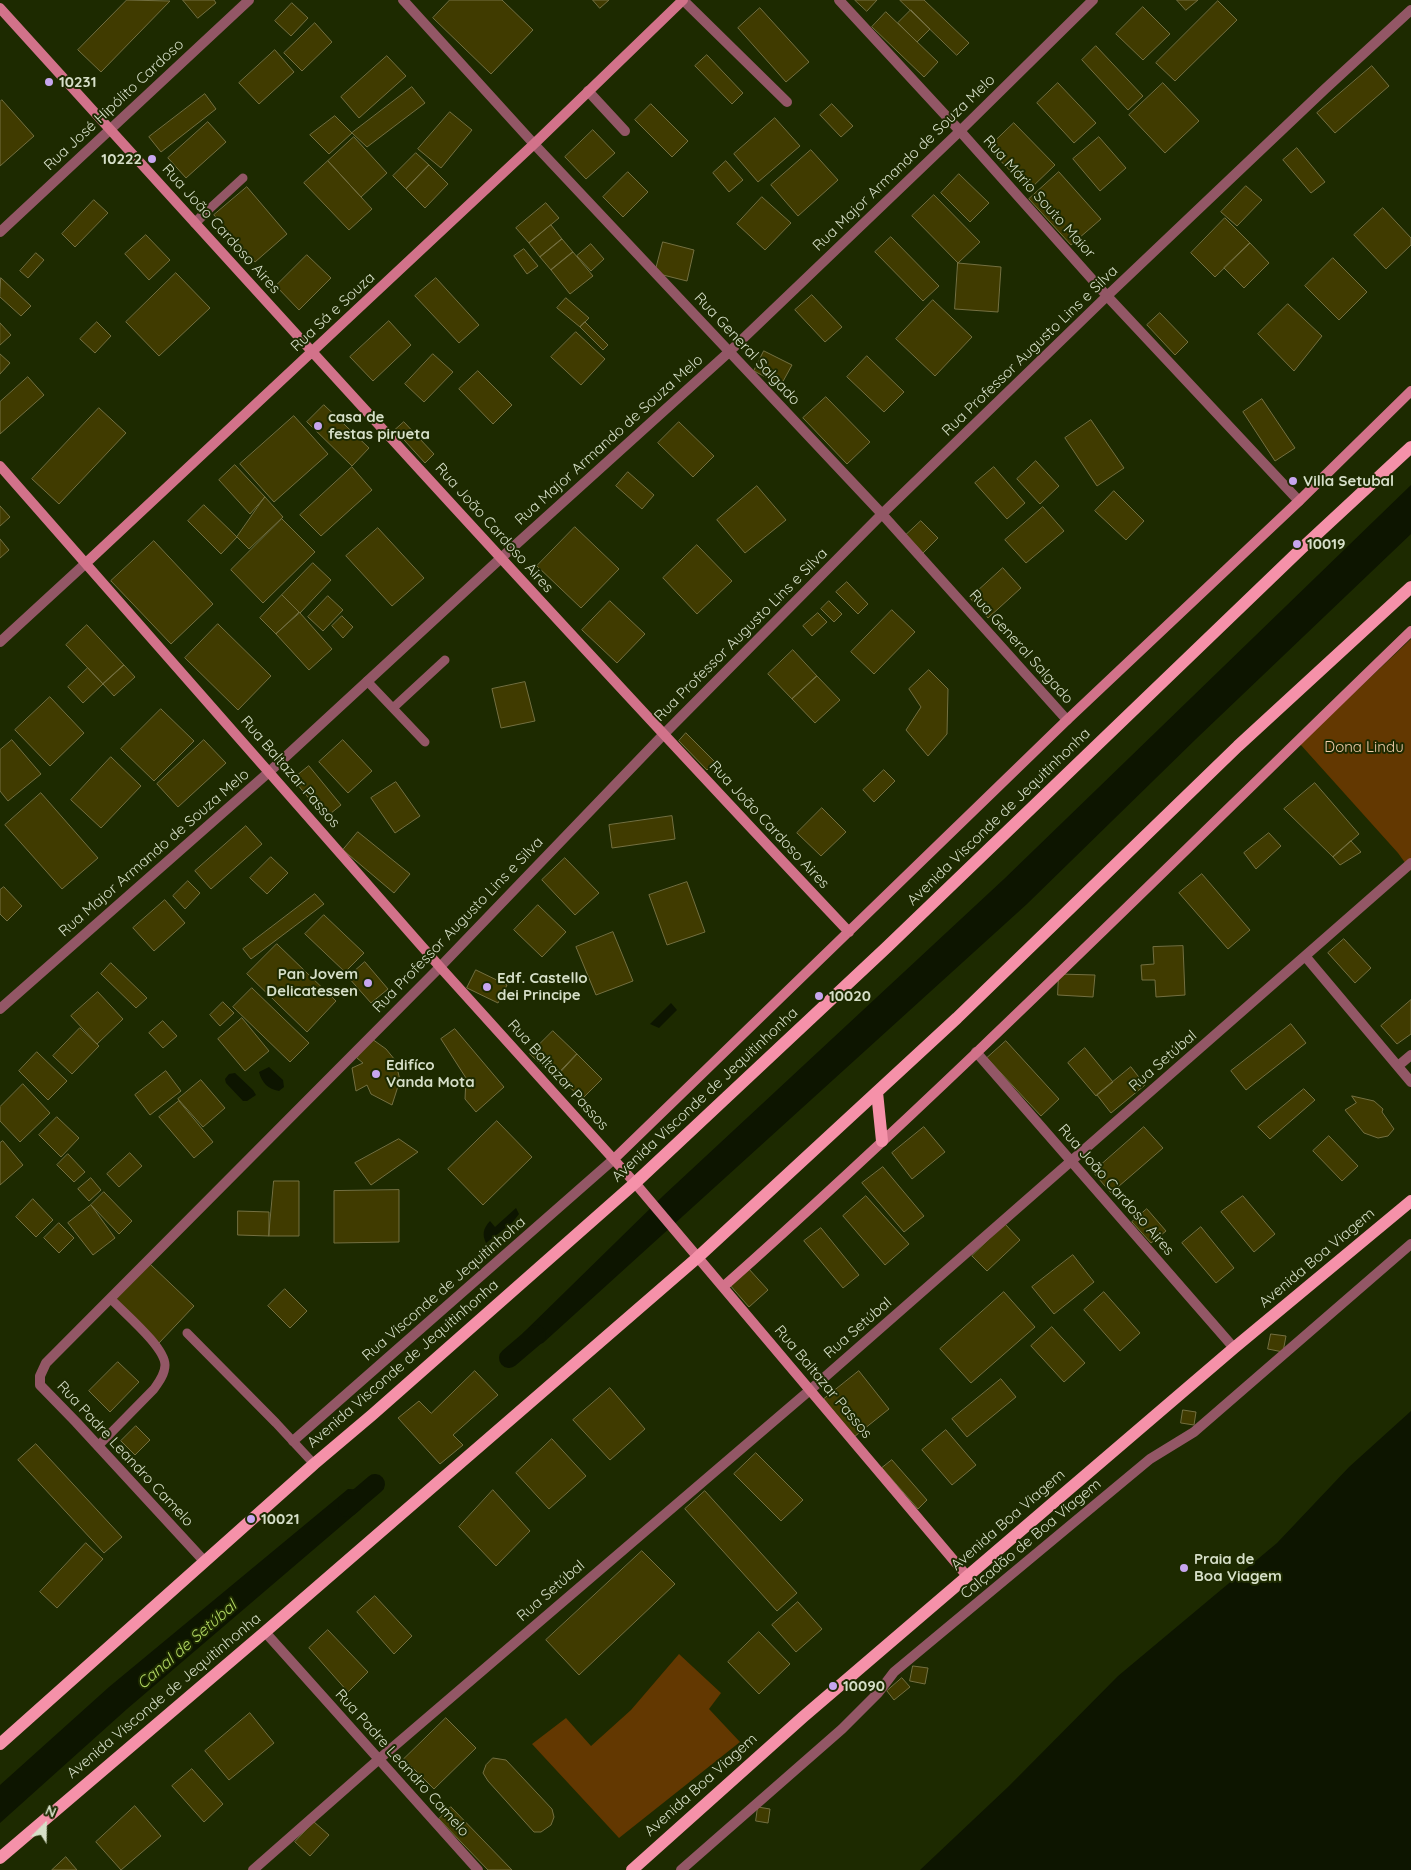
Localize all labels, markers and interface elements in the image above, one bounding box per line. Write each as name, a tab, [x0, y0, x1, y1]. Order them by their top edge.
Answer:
street label: Rua José Hipólito Cardoso	[40, 36, 188, 174]
street label: Rua Major Armando de Souza Melo	[809, 71, 999, 255]
place label: 10231	[59, 73, 96, 91]
marker: 10231	[43, 76, 55, 88]
street label: Rua Mário Souto Maior	[979, 132, 1099, 262]
place label: 10222	[101, 150, 142, 168]
marker: 10222	[146, 153, 158, 165]
street label: Rua João Cardoso Aires	[158, 161, 284, 297]
street label: Rua Professor Augusto Lins e Silva	[938, 262, 1122, 440]
street label: Rua Sá e Souza	[287, 269, 379, 355]
street label: Rua General Salgado	[690, 289, 804, 409]
street label: Rua Major Armando de Souza Melo	[511, 351, 707, 529]
place label: casa de festas pirueta	[328, 408, 430, 443]
marker: casa de festas pirueta	[312, 420, 324, 432]
street label: Rua João Cardoso Aires	[431, 460, 557, 596]
place label: Villa Setubal	[1303, 472, 1394, 490]
marker: Villa Setubal	[1287, 475, 1299, 487]
place label: 10019	[1307, 535, 1346, 553]
marker: 10019	[1291, 538, 1303, 550]
street label: Rua Professor Augusto Lins e Silva	[651, 545, 831, 725]
street label: Rua General Salgado	[965, 586, 1077, 708]
street label: Rua Baltazar Passos	[237, 712, 343, 832]
street label: Avenida Visconde de Jequitinhonha	[904, 725, 1094, 909]
park label: Dona Lindu	[1324, 738, 1404, 756]
street label: Rua João Cardoso Aires	[705, 757, 833, 893]
street label: Rua Major Armando de Souza Melo	[55, 765, 253, 941]
street label: Rua Professor Augusto Lins e Silva	[369, 833, 547, 1017]
place label: Pan Jovem Delicatessen	[266, 965, 358, 1000]
place label: Edf. Castello dei Principe	[497, 969, 588, 1004]
marker: Pan Jovem Delicatessen	[362, 977, 374, 989]
marker: Edf. Castello dei Principe	[481, 981, 493, 993]
place label: 10020	[829, 987, 871, 1005]
marker: 10020	[813, 990, 825, 1002]
street label: Avenida Visconde de Jequitinhonha	[608, 1004, 802, 1186]
street label: Rua Baltazar Passos	[504, 1016, 612, 1134]
street label: Rua Setúbal	[1125, 1027, 1201, 1095]
place label: Edifíco Vanda Mota	[386, 1056, 475, 1091]
marker: Edifíco Vanda Mota	[370, 1068, 382, 1080]
street label: Rua João Cardoso Aires	[1054, 1121, 1178, 1259]
street label: Avenida Boa Viagem	[1256, 1204, 1378, 1312]
street label: Rua Visconde de Jequitinhoha	[359, 1213, 529, 1365]
street label: Avenida Visconde de Jequitinhonha	[304, 1276, 502, 1452]
street label: Rua Setúbal	[820, 1294, 896, 1362]
street label: Rua Baltazar Passos	[770, 1322, 876, 1442]
street label: Rua Padre Leandro Camelo	[53, 1378, 197, 1530]
street label: Avenida Boa Viagem	[947, 1466, 1069, 1574]
street label: Calçadão de Boa Viagem	[957, 1475, 1105, 1603]
place label: 10021	[261, 1510, 300, 1528]
marker: 10021	[245, 1513, 257, 1525]
place label: Praia de Boa Viagem	[1194, 1550, 1282, 1585]
street label: Rua Setúbal	[513, 1557, 589, 1625]
marker: Praia de Boa Viagem	[1178, 1562, 1190, 1574]
water label: Canal de Setúbal	[133, 1596, 241, 1694]
street label: Avenida Visconde de Jequitinhonha	[63, 1610, 265, 1782]
place label: 10090	[843, 1677, 885, 1695]
marker: 10090	[827, 1680, 839, 1692]
street label: Rua Padre Leandro Camelo	[331, 1686, 473, 1840]
street label: Avenida Boa Viagem	[641, 1730, 761, 1840]
north arrow	[20, 1800, 70, 1850]
text: N	[43, 1801, 59, 1821]

